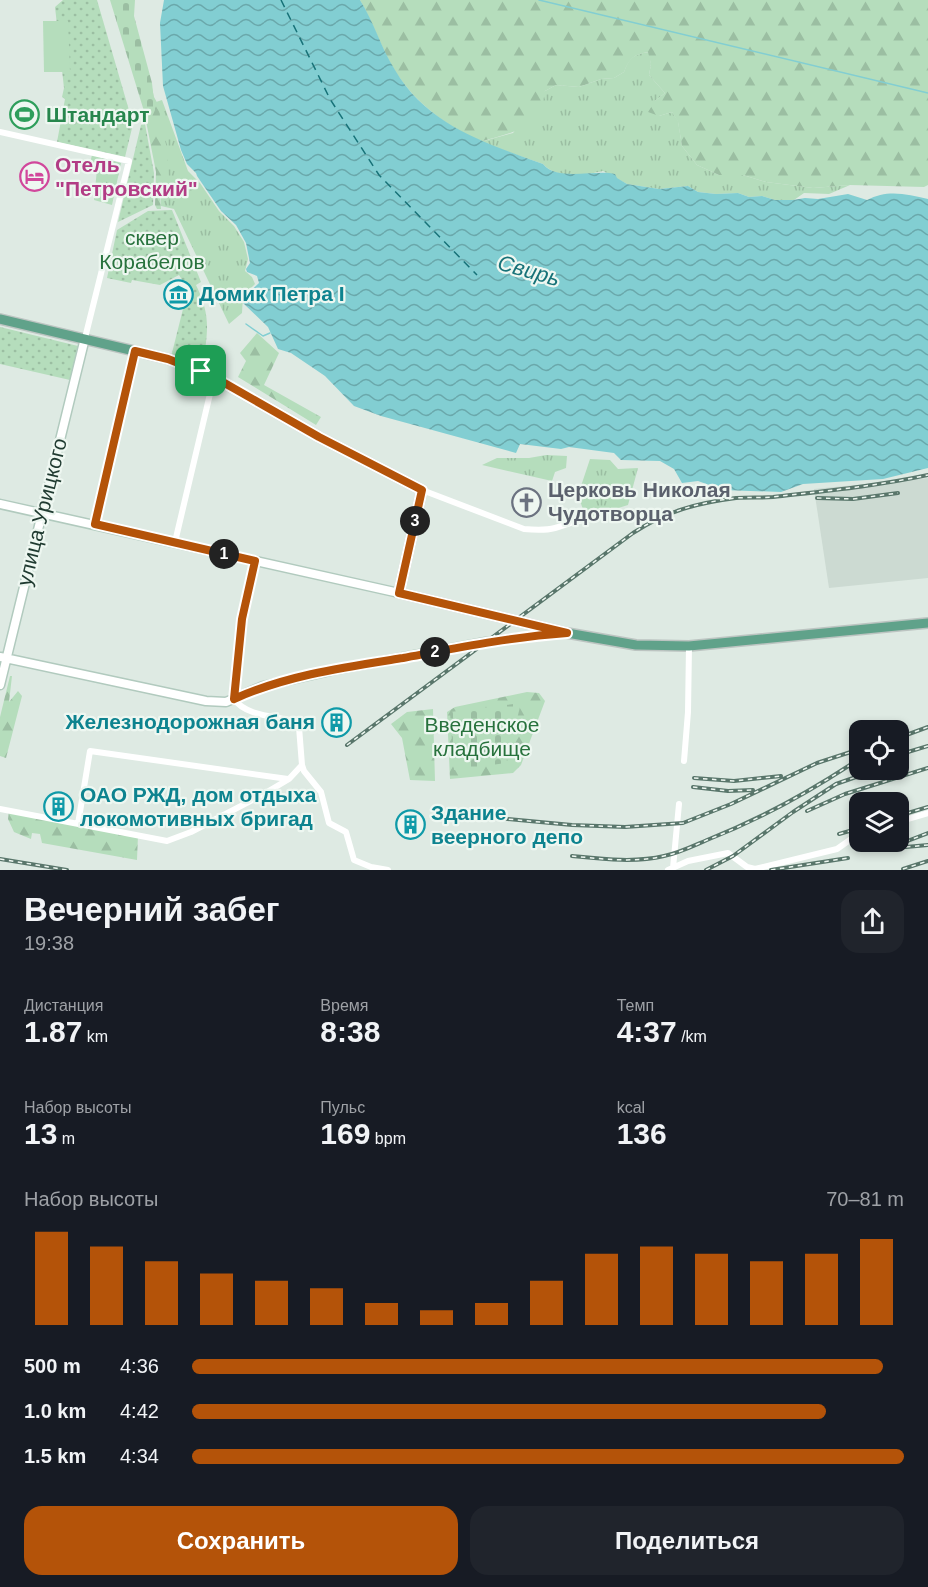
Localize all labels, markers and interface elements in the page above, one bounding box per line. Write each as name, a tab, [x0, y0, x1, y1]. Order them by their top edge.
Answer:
sports icon: Штандарт	[9, 99, 41, 131]
place label: Штандарт	[46, 103, 150, 126]
place label: Отель "Петровский"	[55, 153, 198, 200]
hotel icon: Отель "Петровский"	[18, 161, 50, 193]
park label: сквер Корабелов	[99, 226, 205, 273]
water label: Свирь	[495, 250, 563, 291]
museum icon: Домик Петра I	[162, 278, 194, 310]
place label: Домик Петра I	[199, 282, 345, 305]
pin	[175, 345, 226, 396]
icon: arrive	[184, 354, 217, 387]
street label: улица Урицкого	[12, 436, 71, 588]
place label: Церковь Николая Чудотворца	[548, 478, 731, 525]
church icon: Церковь Николая Чудотворца	[511, 486, 543, 518]
pin: 3	[400, 506, 430, 536]
text: 3	[411, 512, 419, 529]
pin: 1	[209, 539, 239, 569]
text: 1	[220, 545, 228, 562]
pin: 2	[420, 637, 450, 667]
text: 2	[431, 643, 439, 660]
building icon: Железнодорожная баня	[320, 706, 352, 738]
place label: Железнодорожная баня	[64, 710, 315, 733]
park label: Введенское кладбище	[425, 713, 539, 760]
map controls	[849, 720, 909, 852]
button: locate	[849, 720, 909, 780]
place label: ОАО РЖД, дом отдыха локомотивных бригад	[80, 783, 317, 830]
building icon: ОАО РЖД, дом отдыха локомотивных бригад	[43, 791, 75, 823]
button: layers	[849, 792, 909, 852]
place label: Здание веерного депо	[431, 801, 583, 848]
building icon: Здание веерного депо	[394, 809, 426, 841]
button: share	[841, 890, 904, 953]
text: Вечерний забег	[24, 891, 280, 928]
text: 19:38	[24, 932, 74, 954]
text: Дистанция	[24, 997, 103, 1014]
text: Время	[320, 997, 368, 1014]
text: Темп	[617, 997, 654, 1014]
text: 1.87	[24, 1015, 82, 1048]
text: 8:38	[320, 1015, 380, 1048]
text: 4:37	[617, 1015, 677, 1048]
text: km	[82, 1028, 108, 1045]
text: /km	[677, 1028, 707, 1045]
text: Набор высоты	[24, 1099, 131, 1116]
text: Пульс	[320, 1099, 365, 1116]
text: kcal	[617, 1099, 645, 1116]
text: 13	[24, 1117, 57, 1150]
text: 169	[320, 1117, 370, 1150]
text: 136	[617, 1117, 667, 1150]
text: m	[57, 1130, 75, 1147]
text: bpm	[370, 1130, 406, 1147]
text: Набор высоты	[24, 1188, 158, 1210]
text: 70–81 m	[826, 1188, 904, 1210]
text: 500 m	[24, 1355, 81, 1377]
text: 4:36	[120, 1355, 159, 1377]
text: 1.0 km	[24, 1400, 86, 1422]
text: 4:42	[120, 1400, 159, 1422]
text: 1.5 km	[24, 1445, 86, 1467]
text: 4:34	[120, 1445, 159, 1467]
button: Сохранить	[24, 1506, 458, 1575]
button: Поделиться	[470, 1506, 904, 1575]

